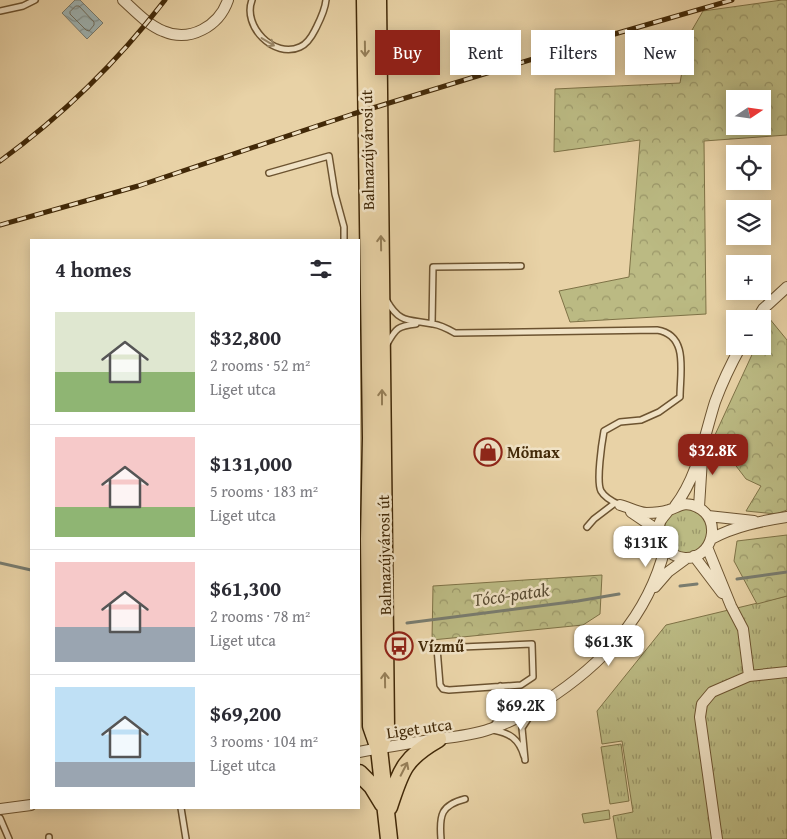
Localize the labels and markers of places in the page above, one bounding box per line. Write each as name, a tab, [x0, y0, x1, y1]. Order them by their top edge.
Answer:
pin: $32.8K	[672, 434, 754, 476]
shop icon: Mömax	[473, 437, 503, 467]
place label: Mömax	[507, 440, 560, 464]
pin: $131K	[611, 526, 681, 568]
pin: $61.3K	[568, 624, 650, 667]
bus stop icon: Vízmű	[384, 631, 414, 661]
place label: Vízmű	[418, 634, 465, 658]
pin: $69.2K	[480, 688, 562, 731]

